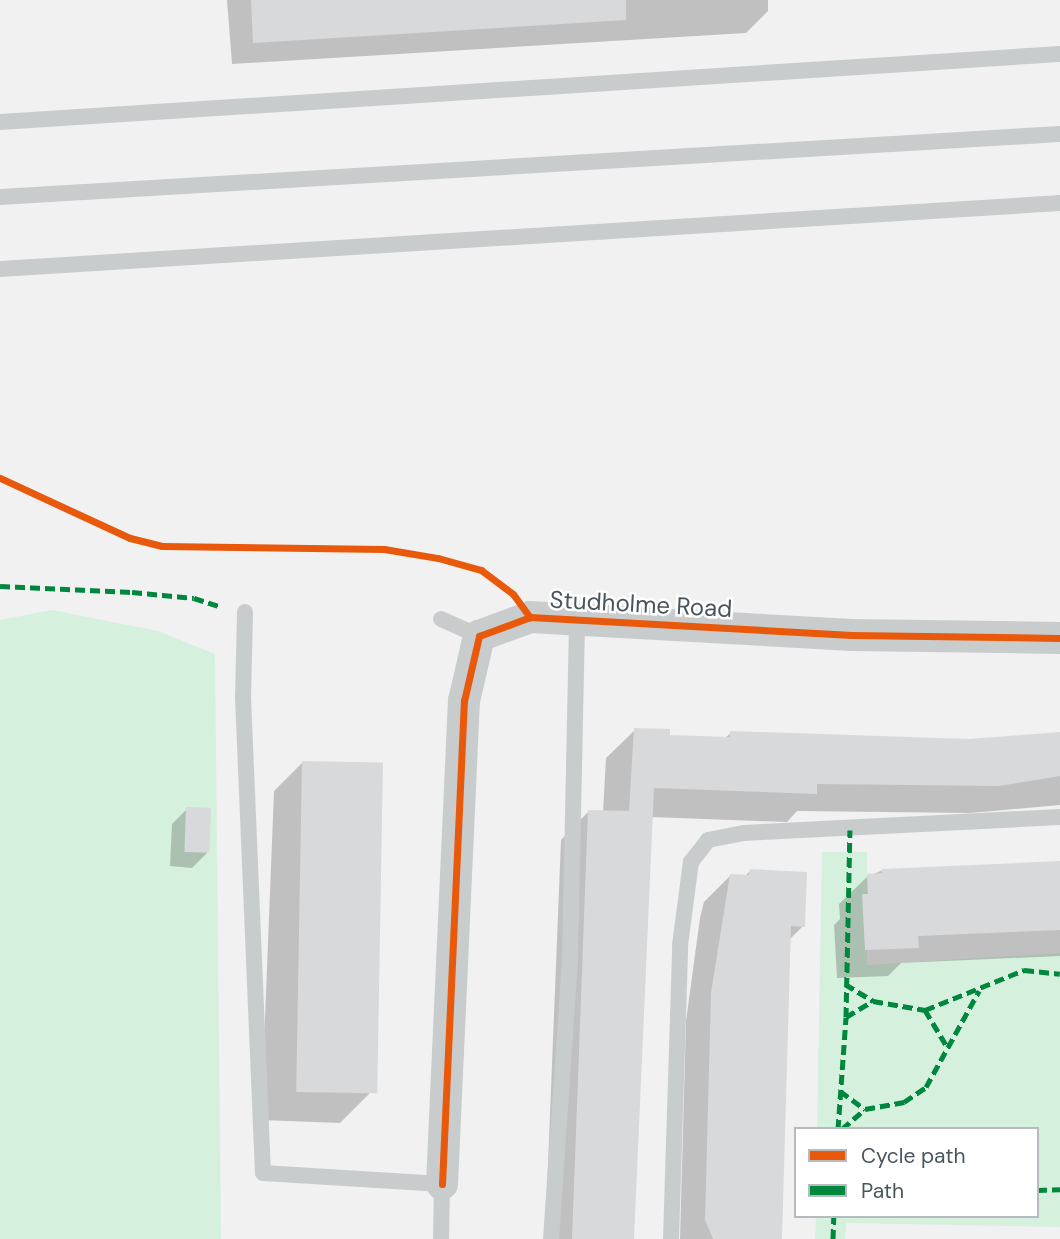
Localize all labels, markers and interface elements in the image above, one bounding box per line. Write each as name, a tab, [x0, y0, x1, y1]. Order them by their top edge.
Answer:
street label: Studholme Road	[549, 585, 733, 623]
legend	[794, 1127, 1039, 1218]
text: Cycle path	[861, 1142, 966, 1170]
text: Path	[861, 1177, 904, 1205]

